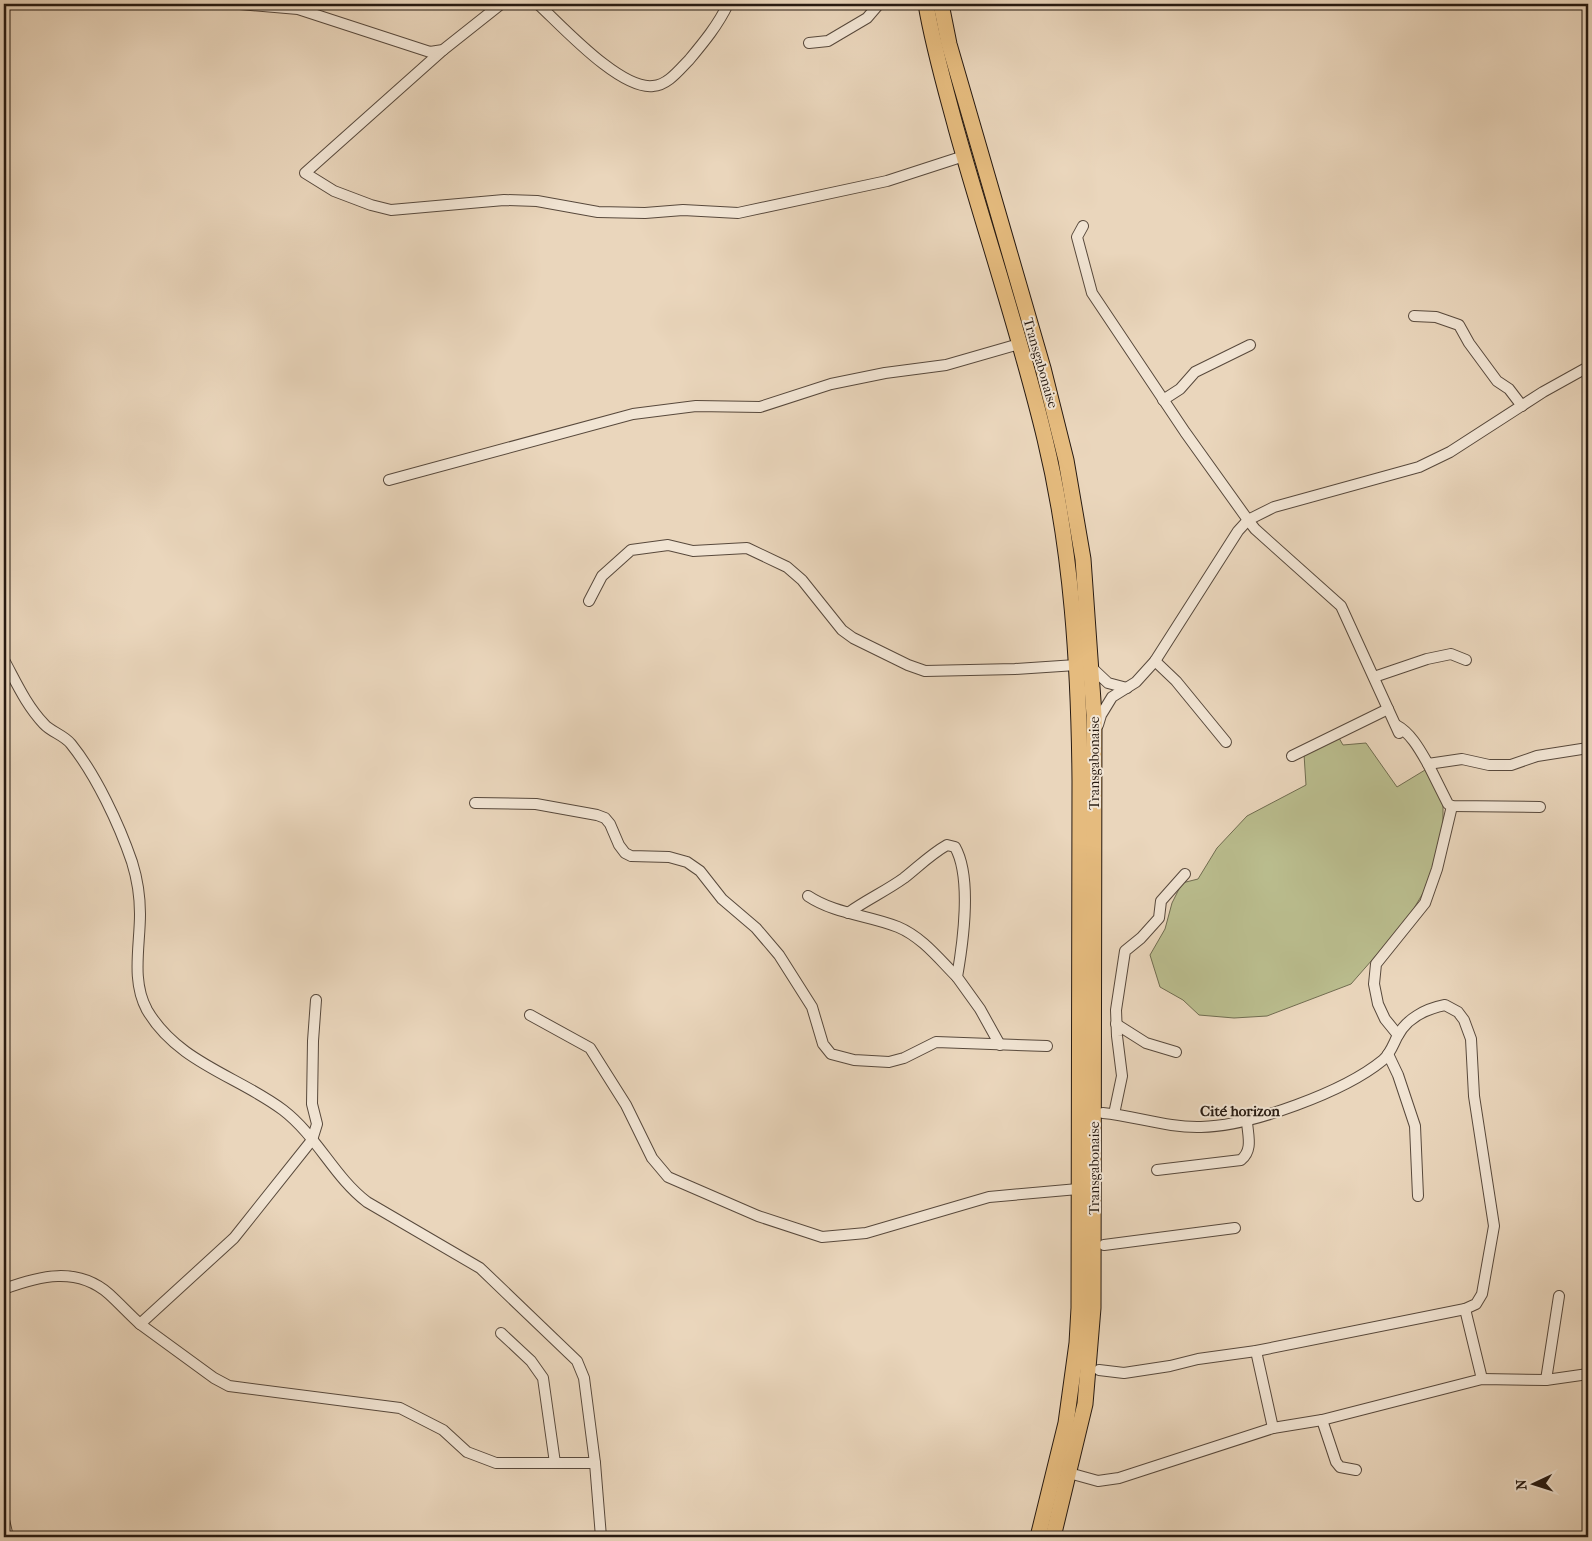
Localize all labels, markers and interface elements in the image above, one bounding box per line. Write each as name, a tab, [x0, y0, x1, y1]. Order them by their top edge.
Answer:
street label: Transgabonaise	[1019, 316, 1062, 410]
street label: Transgabonaise	[1086, 716, 1103, 810]
district label: Cité horizon	[1200, 1102, 1280, 1120]
street label: Transgabonaise	[1086, 1121, 1103, 1215]
north arrow	[1510, 1458, 1560, 1508]
text: N	[1513, 1479, 1530, 1491]

